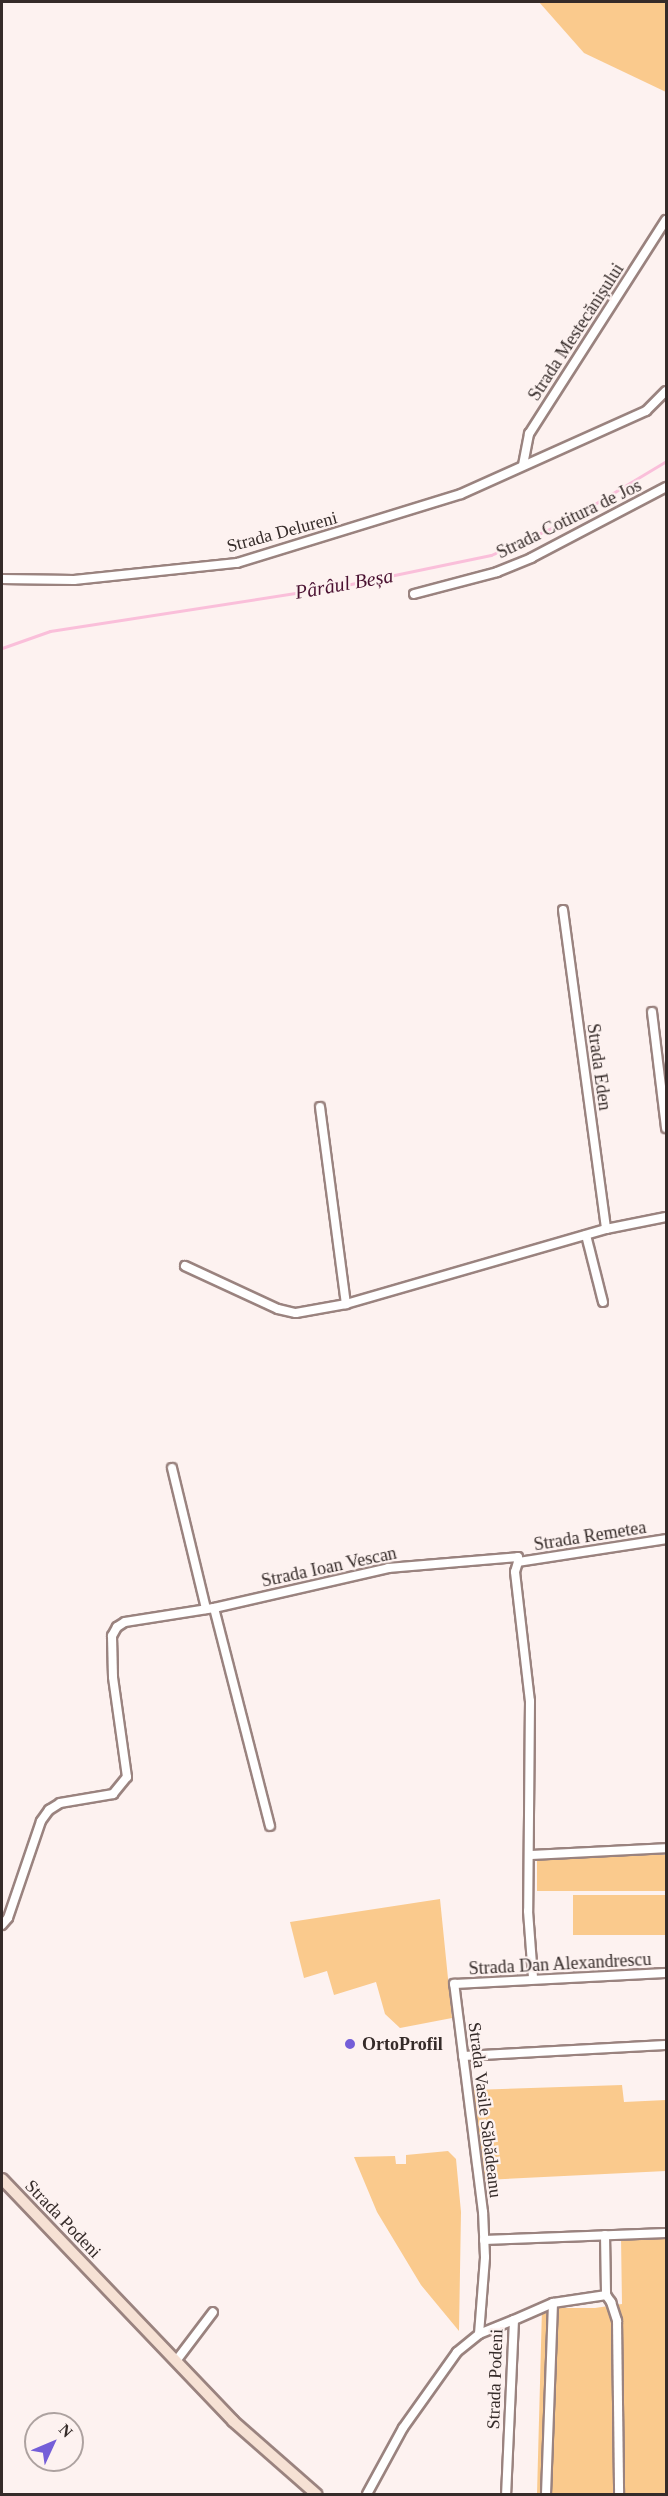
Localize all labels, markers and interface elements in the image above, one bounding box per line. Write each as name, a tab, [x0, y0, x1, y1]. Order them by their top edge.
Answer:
street label: Strada Mestecănișului	[524, 259, 628, 405]
street label: Strada Cotitura de Jos	[493, 475, 645, 563]
street label: Strada Delureni	[224, 507, 340, 557]
water label: Pârâul Beșa	[293, 564, 395, 604]
street label: Strada Eden	[582, 1022, 616, 1112]
street label: Strada Remetea	[532, 1516, 648, 1556]
street label: Strada Ioan Vescan	[259, 1542, 399, 1592]
street label: Strada Dan Alexandrescu	[468, 1948, 652, 1980]
street label: Strada Vasile Săbădeanu	[463, 2021, 507, 2199]
place label: OrtoProfil	[362, 2033, 443, 2055]
marker: OrtoProfil	[343, 2037, 357, 2051]
street label: Strada Podeni	[20, 2175, 106, 2263]
street label: Strada Podeni	[482, 2328, 508, 2430]
north arrow	[24, 2412, 84, 2472]
text: N	[56, 2420, 76, 2441]

